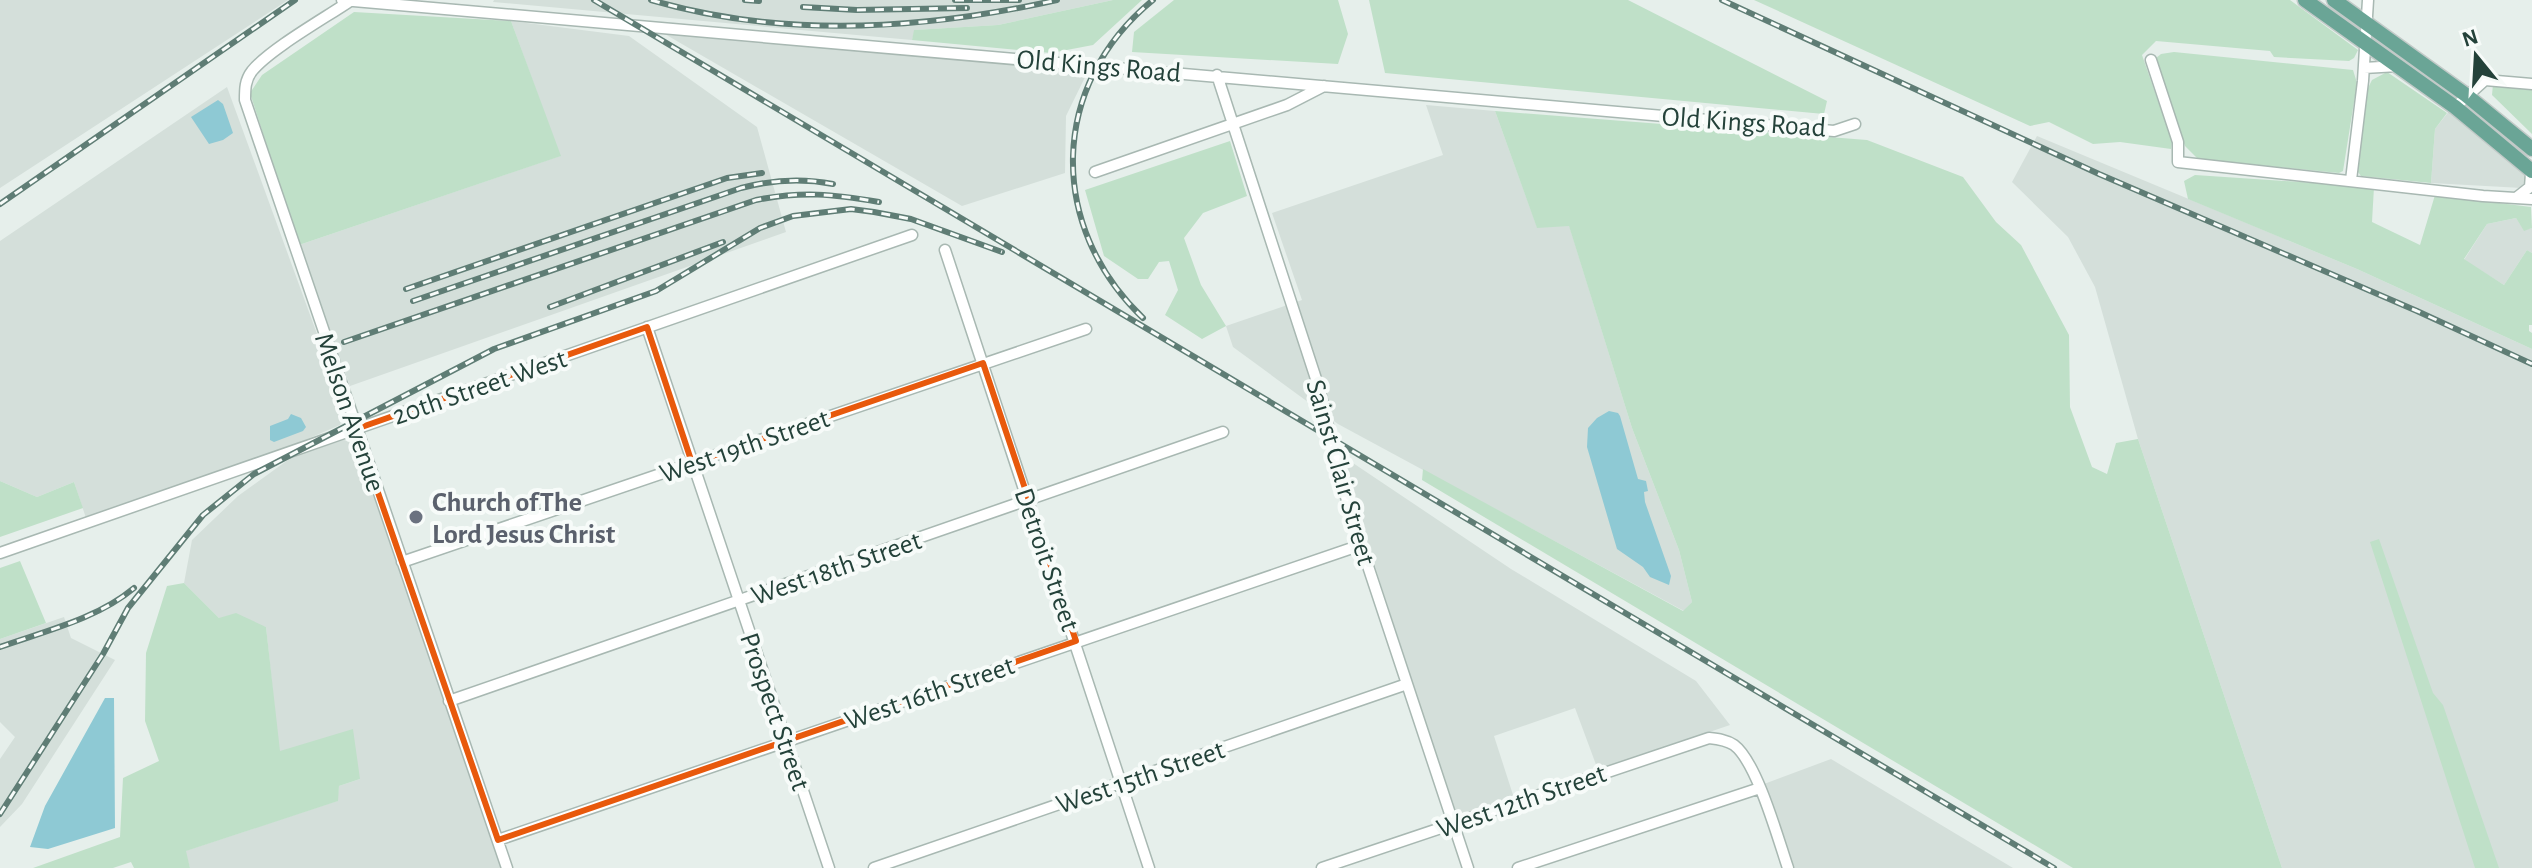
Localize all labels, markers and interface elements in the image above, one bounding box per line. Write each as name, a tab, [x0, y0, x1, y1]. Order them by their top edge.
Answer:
north arrow	[2436, 16, 2516, 96]
text: N	[2459, 25, 2481, 51]
street label: Old Kings Road	[1016, 46, 1182, 88]
street label: Old Kings Road	[1661, 103, 1827, 143]
street label: Melson Avenue	[309, 330, 389, 496]
street label: 20th Street West	[389, 345, 570, 431]
street label: Sainst Clair Street	[1300, 377, 1380, 569]
street label: West 19th Street	[656, 405, 833, 489]
street label: Detroit Street	[1009, 485, 1084, 635]
place label: Church ofThe Lord Jesus Christ	[432, 489, 616, 549]
marker: Church ofThe Lord Jesus Christ	[407, 508, 425, 526]
street label: West 18th Street	[748, 527, 925, 611]
street label: Prospect Street	[734, 629, 814, 794]
street label: West 16th Street	[841, 652, 1018, 736]
street label: West 15th Street	[1053, 736, 1228, 820]
street label: West 12th Street	[1433, 760, 1610, 844]

